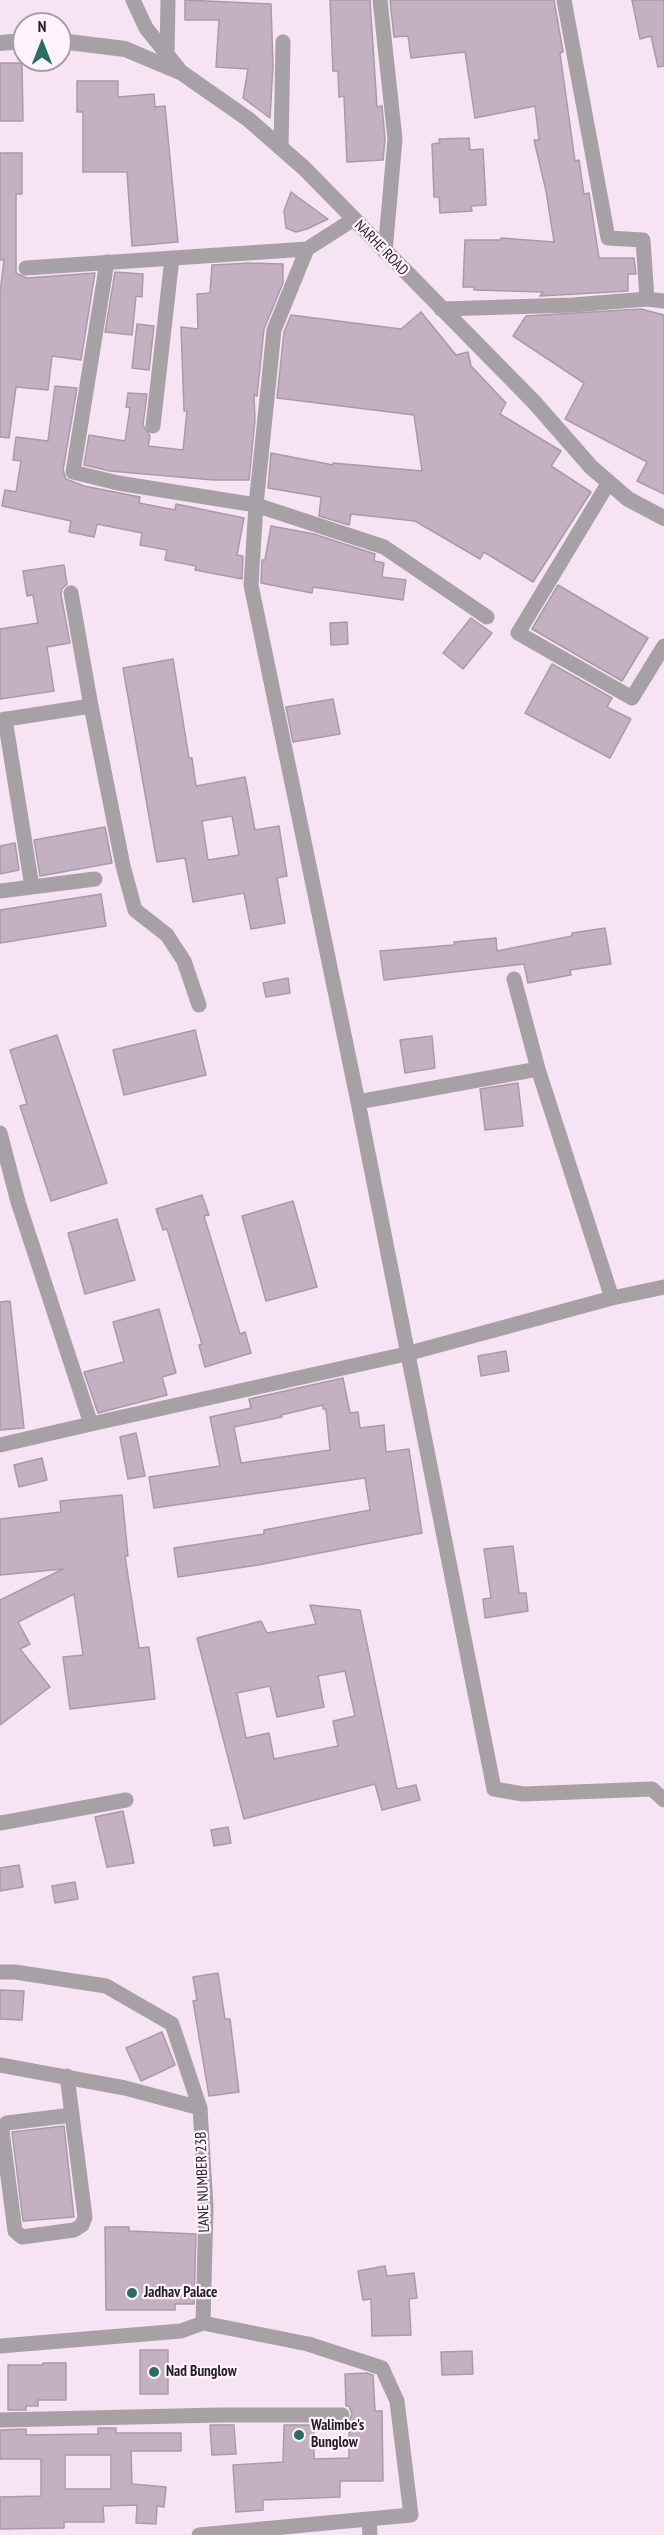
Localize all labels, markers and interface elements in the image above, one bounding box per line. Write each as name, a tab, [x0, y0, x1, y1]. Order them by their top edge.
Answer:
north arrow	[12, 12, 72, 72]
text: N	[38, 16, 46, 36]
street label: NARHE ROAD	[350, 217, 412, 279]
street label: LANE NUMBER 23B	[192, 2131, 214, 2233]
place label: Jadhav Palace	[144, 2284, 218, 2302]
marker: Jadhav Palace	[125, 2286, 139, 2300]
place label: Nad Bunglow	[166, 2363, 237, 2381]
marker: Nad Bunglow	[147, 2365, 161, 2379]
place label: Walimbe's Bunglow	[311, 2417, 364, 2452]
marker: Walimbe's Bunglow	[292, 2428, 306, 2442]

